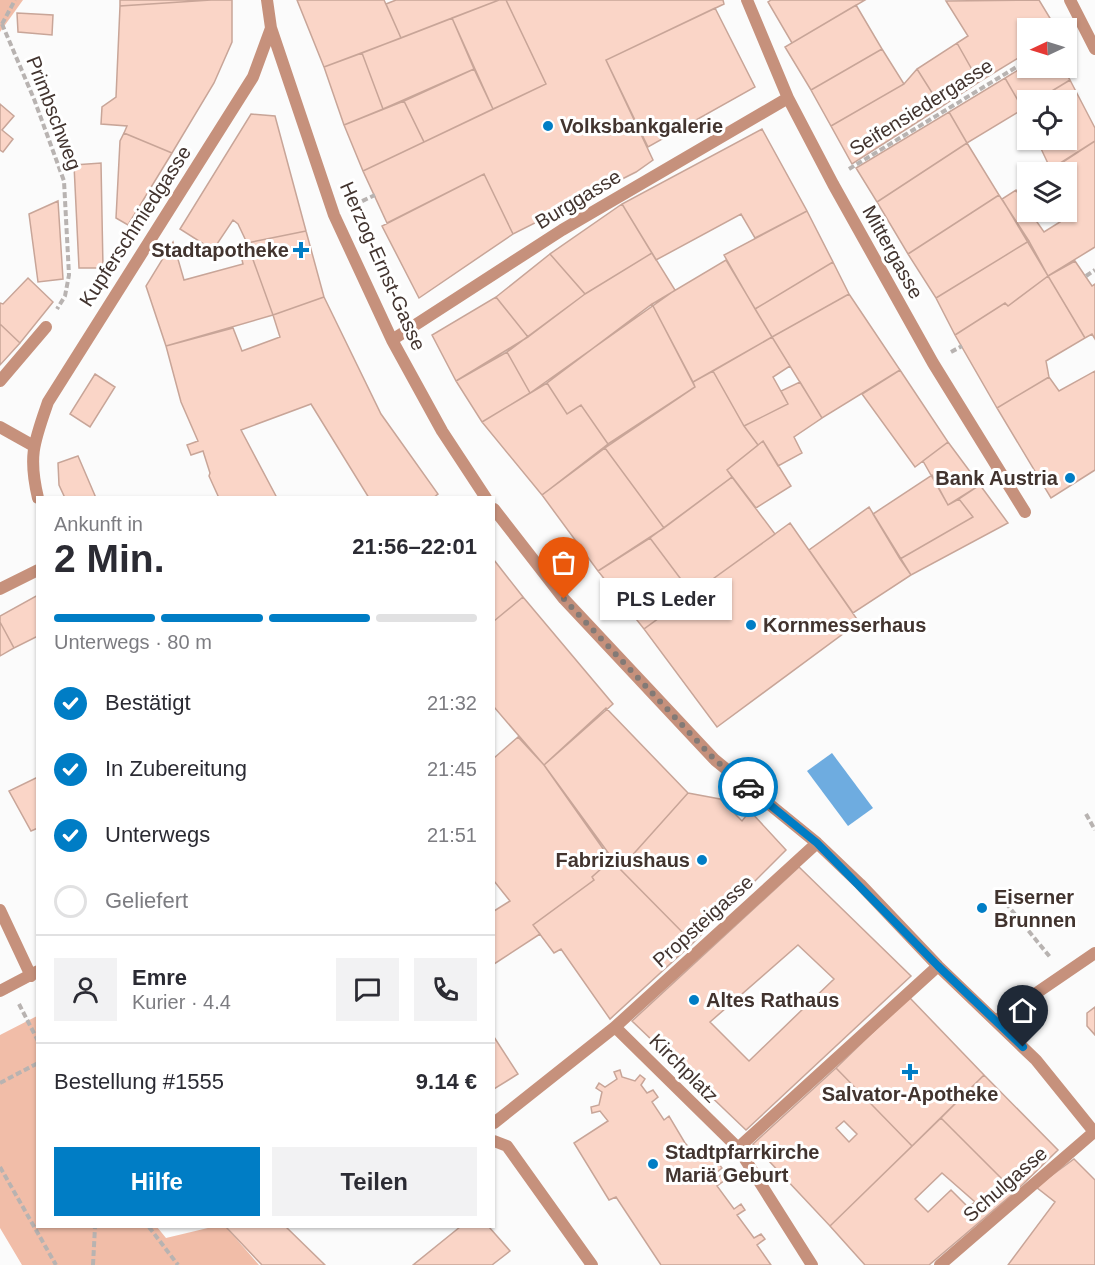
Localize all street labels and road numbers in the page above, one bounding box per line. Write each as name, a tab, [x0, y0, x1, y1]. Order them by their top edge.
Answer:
street label: Primbschweg	[22, 53, 86, 173]
street label: Seifensiedergasse	[845, 54, 997, 160]
street label: Kupferschmiedgasse	[75, 142, 195, 310]
street label: Burggasse	[531, 165, 625, 233]
street label: Herzog-Ernst-Gasse	[336, 178, 430, 354]
street label: Mittergasse	[858, 201, 928, 303]
street label: Propsteigasse	[649, 870, 757, 972]
street label: Kirchplatz	[645, 1029, 723, 1107]
street label: Schulgasse	[959, 1142, 1051, 1226]

